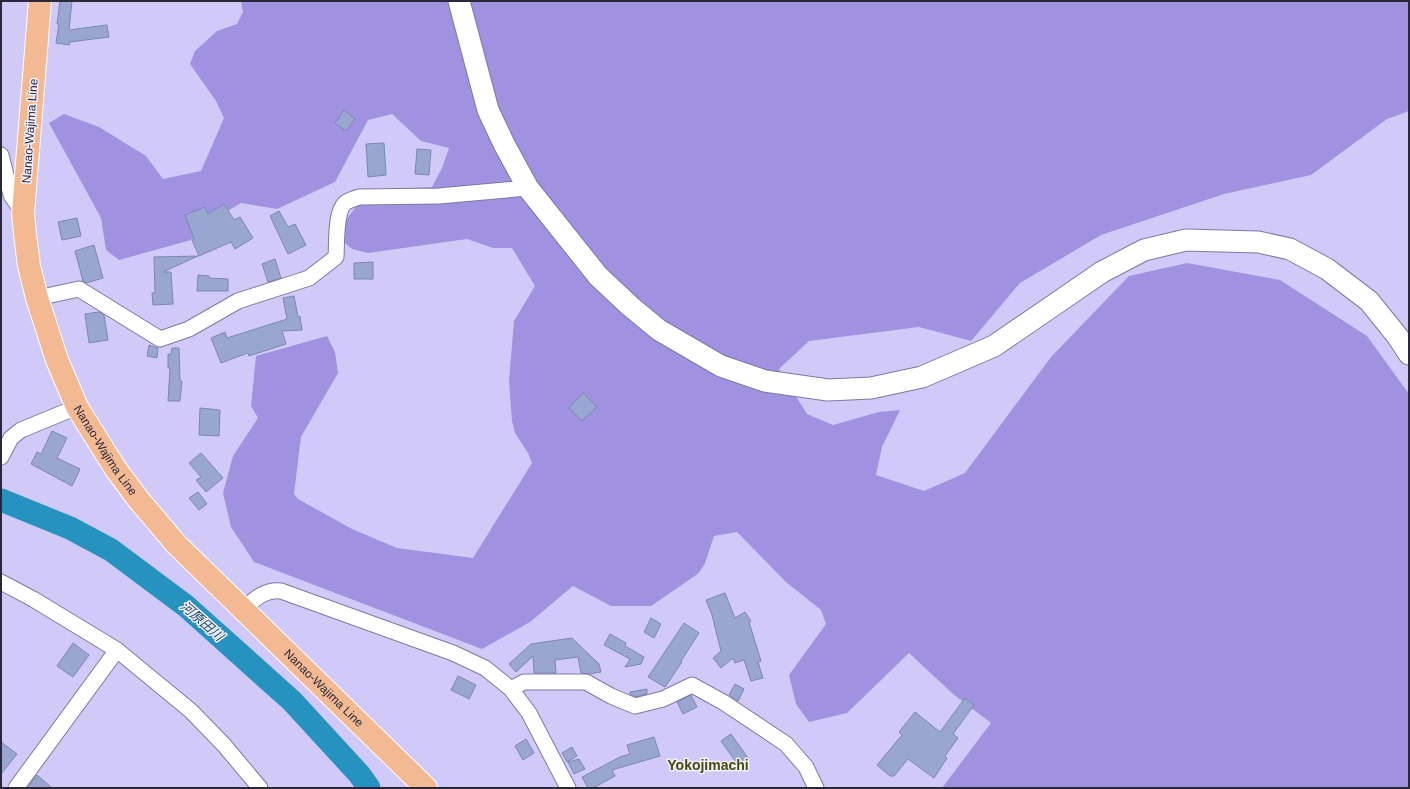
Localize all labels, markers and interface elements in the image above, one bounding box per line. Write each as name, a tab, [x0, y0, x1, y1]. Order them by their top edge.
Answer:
street label: Nanao-Wajima Line	[19, 78, 41, 184]
street label: Nanao-Wajima Line	[71, 403, 140, 498]
water label: 河原田川	[177, 598, 228, 645]
street label: Nanao-Wajima Line	[281, 646, 366, 730]
district label: Yokojimachi	[667, 757, 749, 773]

